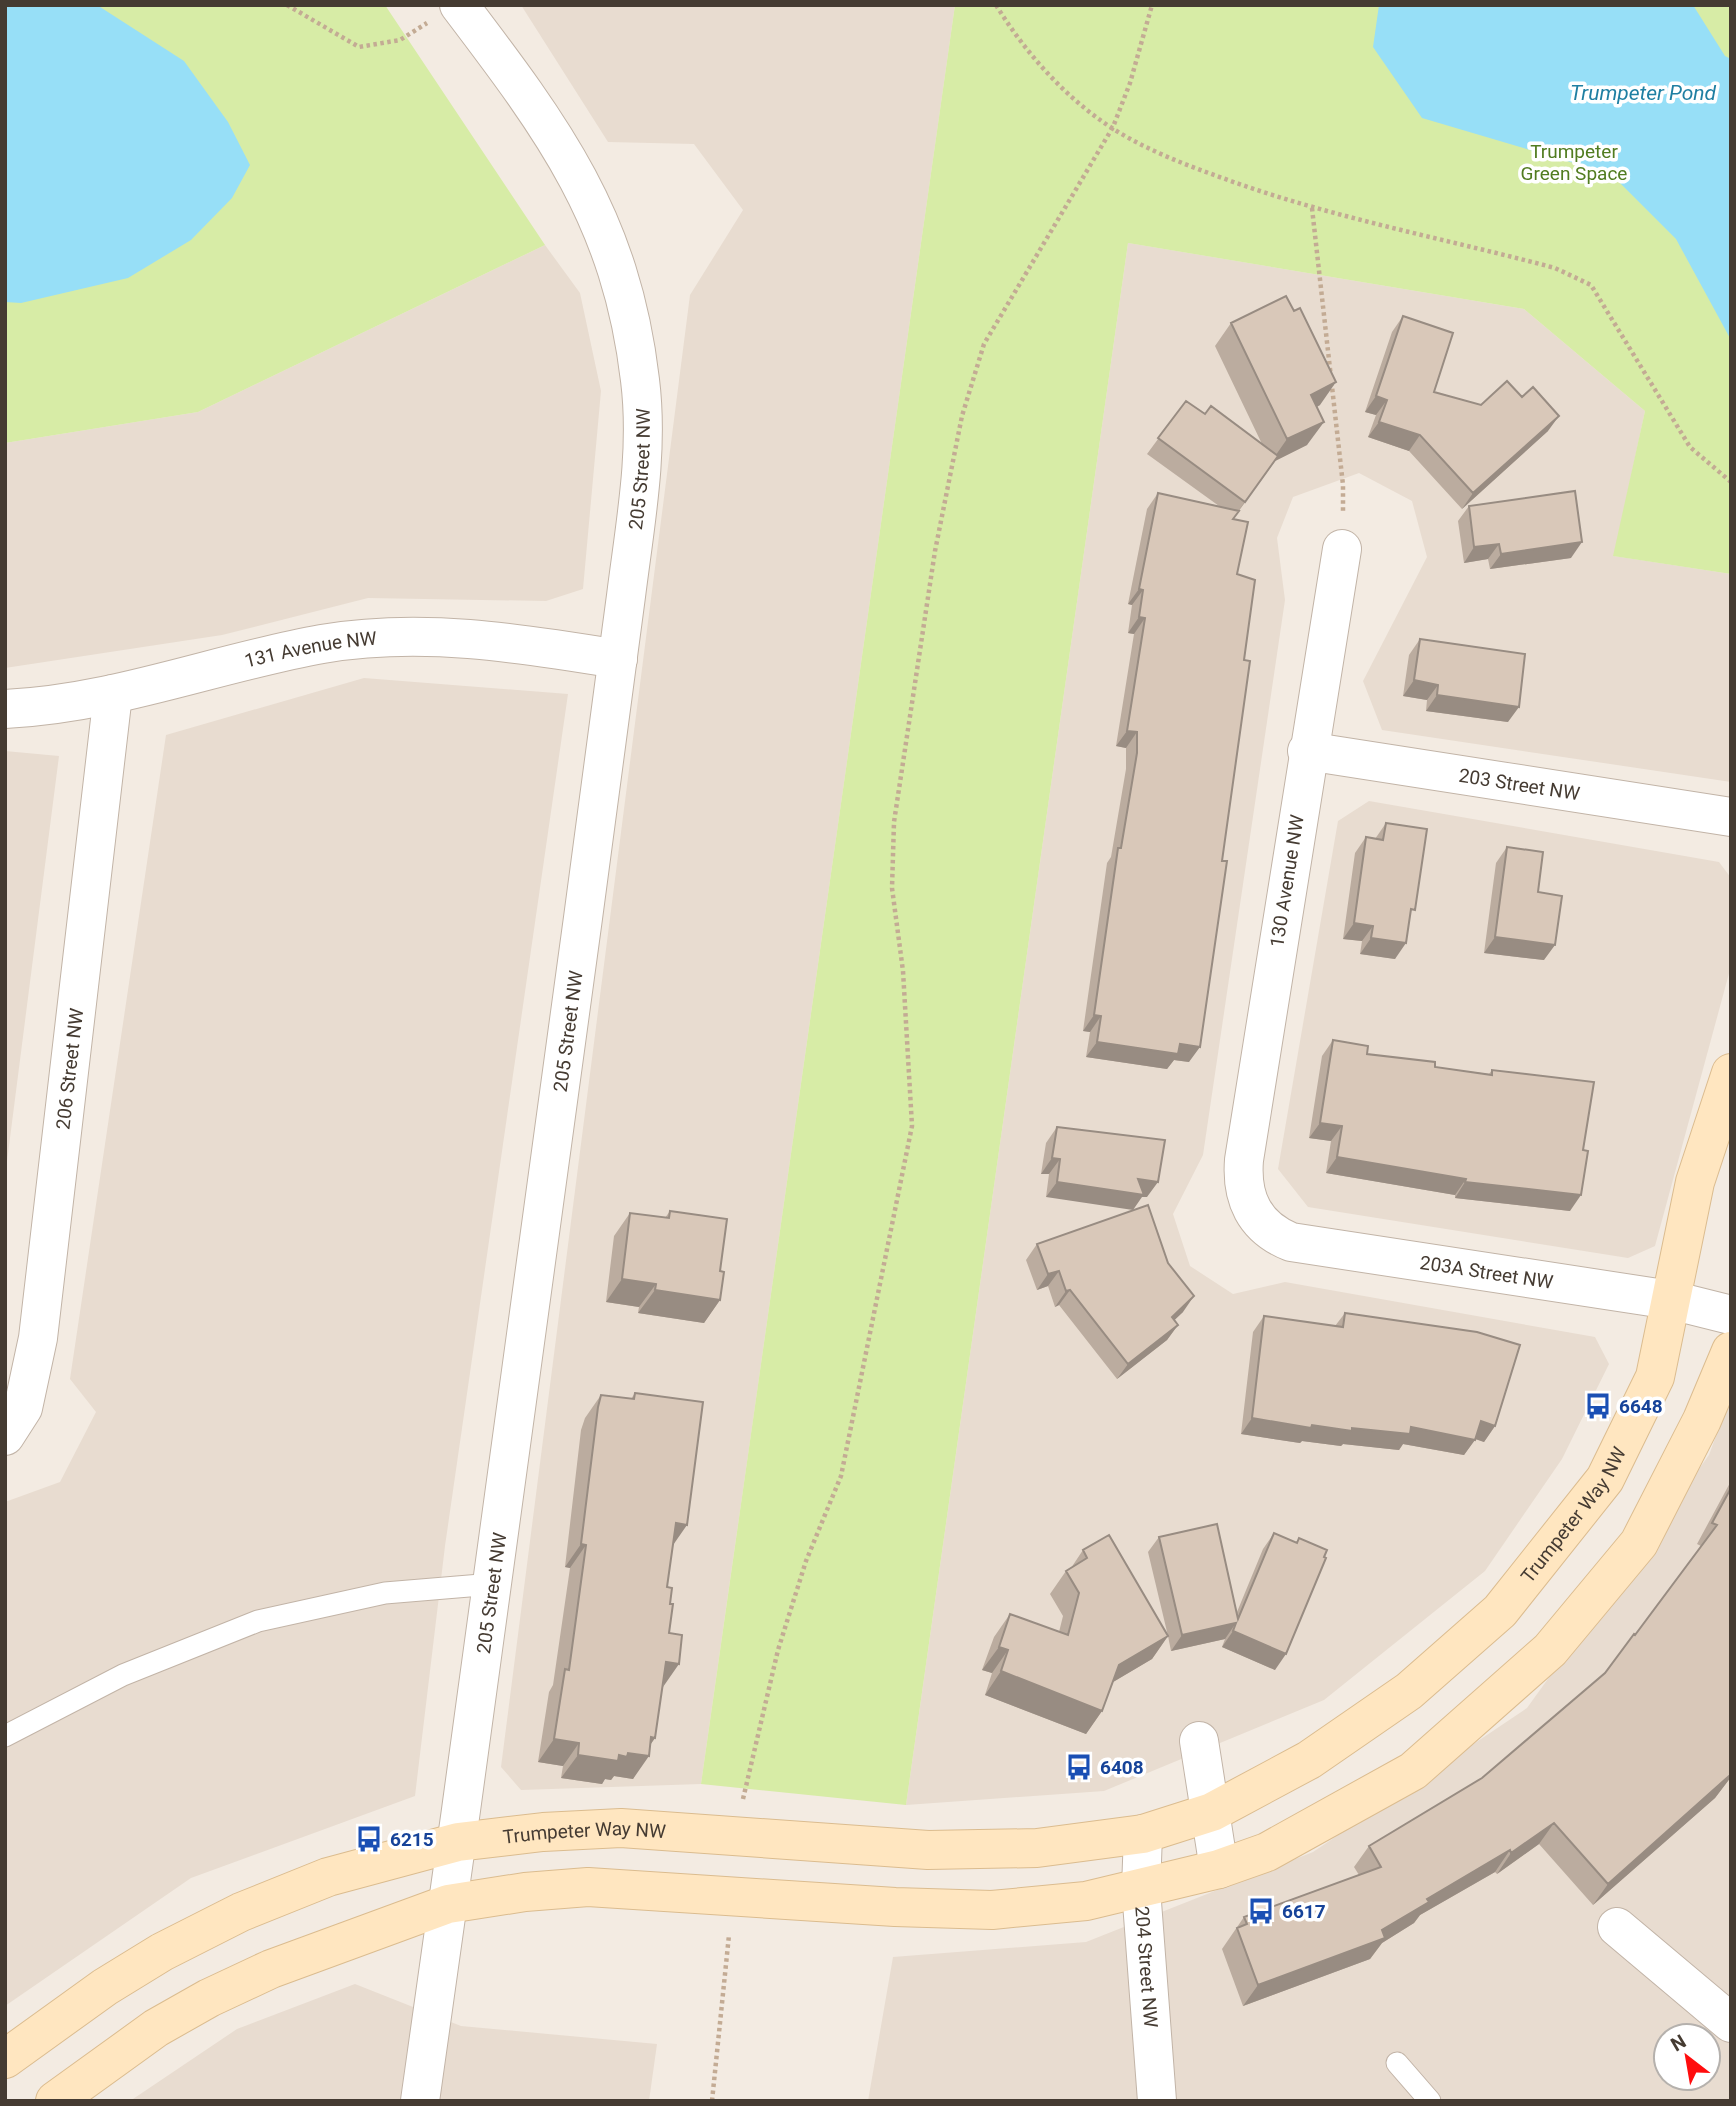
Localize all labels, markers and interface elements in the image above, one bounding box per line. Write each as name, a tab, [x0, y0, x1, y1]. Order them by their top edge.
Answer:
water label: Trumpeter Pond	[1570, 81, 1717, 105]
park label: Trumpeter Green Space	[1521, 140, 1627, 185]
street label: 205 Street NW	[624, 408, 654, 531]
street label: 131 Avenue NW	[242, 626, 378, 672]
street label: 203 Street NW	[1457, 763, 1582, 805]
street label: 130 Avenue NW	[1265, 813, 1309, 949]
street label: 205 Street NW	[548, 969, 587, 1093]
street label: 206 Street NW	[51, 1007, 88, 1131]
street label: 203A Street NW	[1418, 1250, 1555, 1293]
bus stop icon: 6648	[1583, 1391, 1613, 1421]
place label: 6648	[1619, 1395, 1663, 1418]
street label: Trumpeter Way NW	[1516, 1443, 1631, 1587]
street label: 205 Street NW	[471, 1531, 511, 1655]
bus stop icon: 6408	[1064, 1752, 1094, 1782]
place label: 6408	[1100, 1756, 1144, 1779]
street label: Trumpeter Way NW	[502, 1816, 667, 1848]
bus stop icon: 6215	[354, 1824, 384, 1854]
place label: 6215	[390, 1828, 434, 1851]
bus stop icon: 6617	[1246, 1896, 1276, 1926]
place label: 6617	[1282, 1900, 1326, 1923]
street label: 204 Street NW	[1131, 1905, 1163, 2029]
north arrow	[1652, 2022, 1722, 2092]
text: N	[1667, 2030, 1690, 2056]

